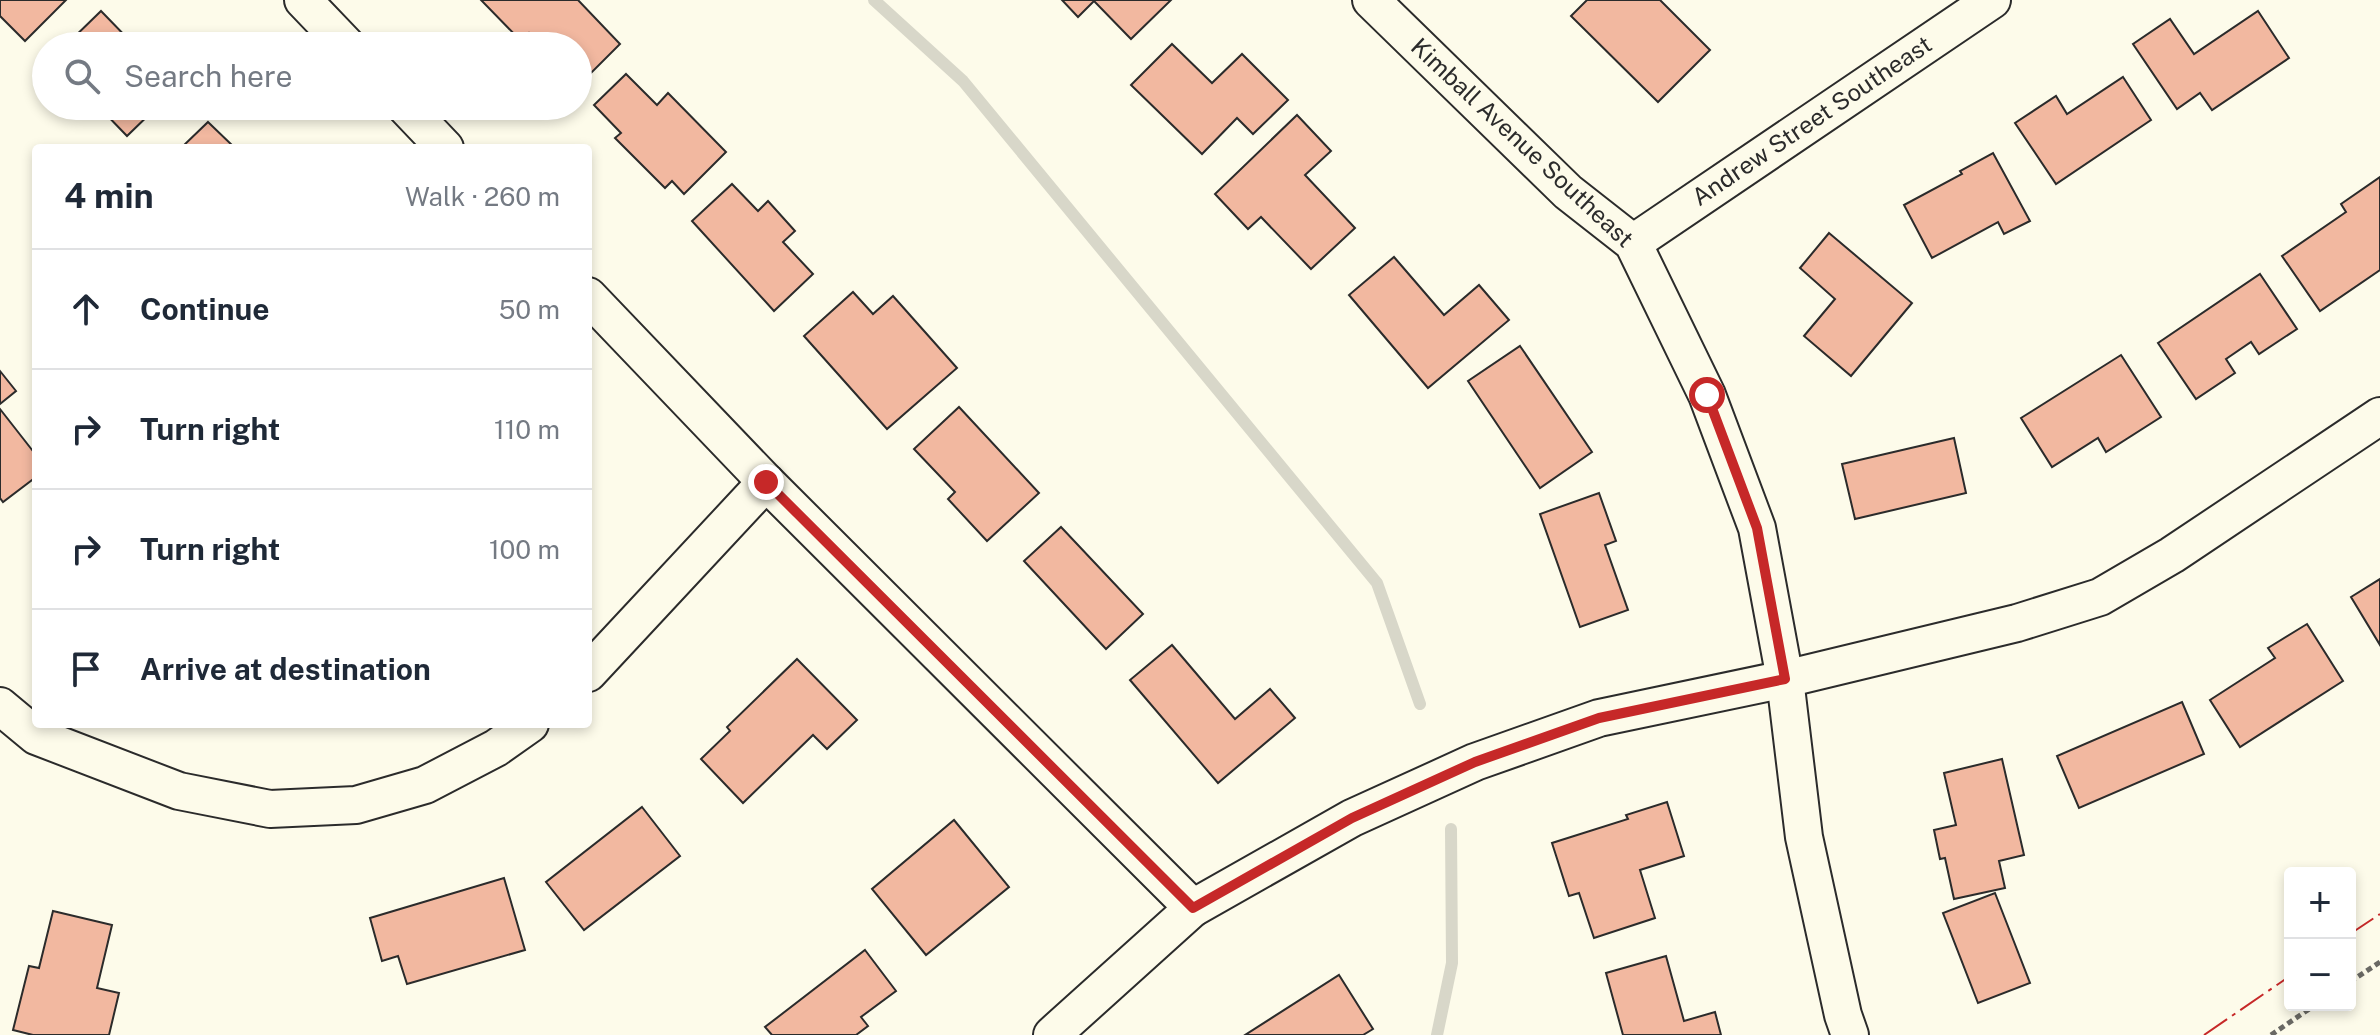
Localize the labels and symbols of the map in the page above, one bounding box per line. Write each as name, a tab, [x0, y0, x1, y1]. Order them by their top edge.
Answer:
street label: Andrew Street Southeast	[1686, 29, 1937, 211]
street label: Kimball Avenue Southeast	[1406, 32, 1639, 253]
route start	[1689, 377, 1725, 413]
route end	[748, 464, 784, 500]

